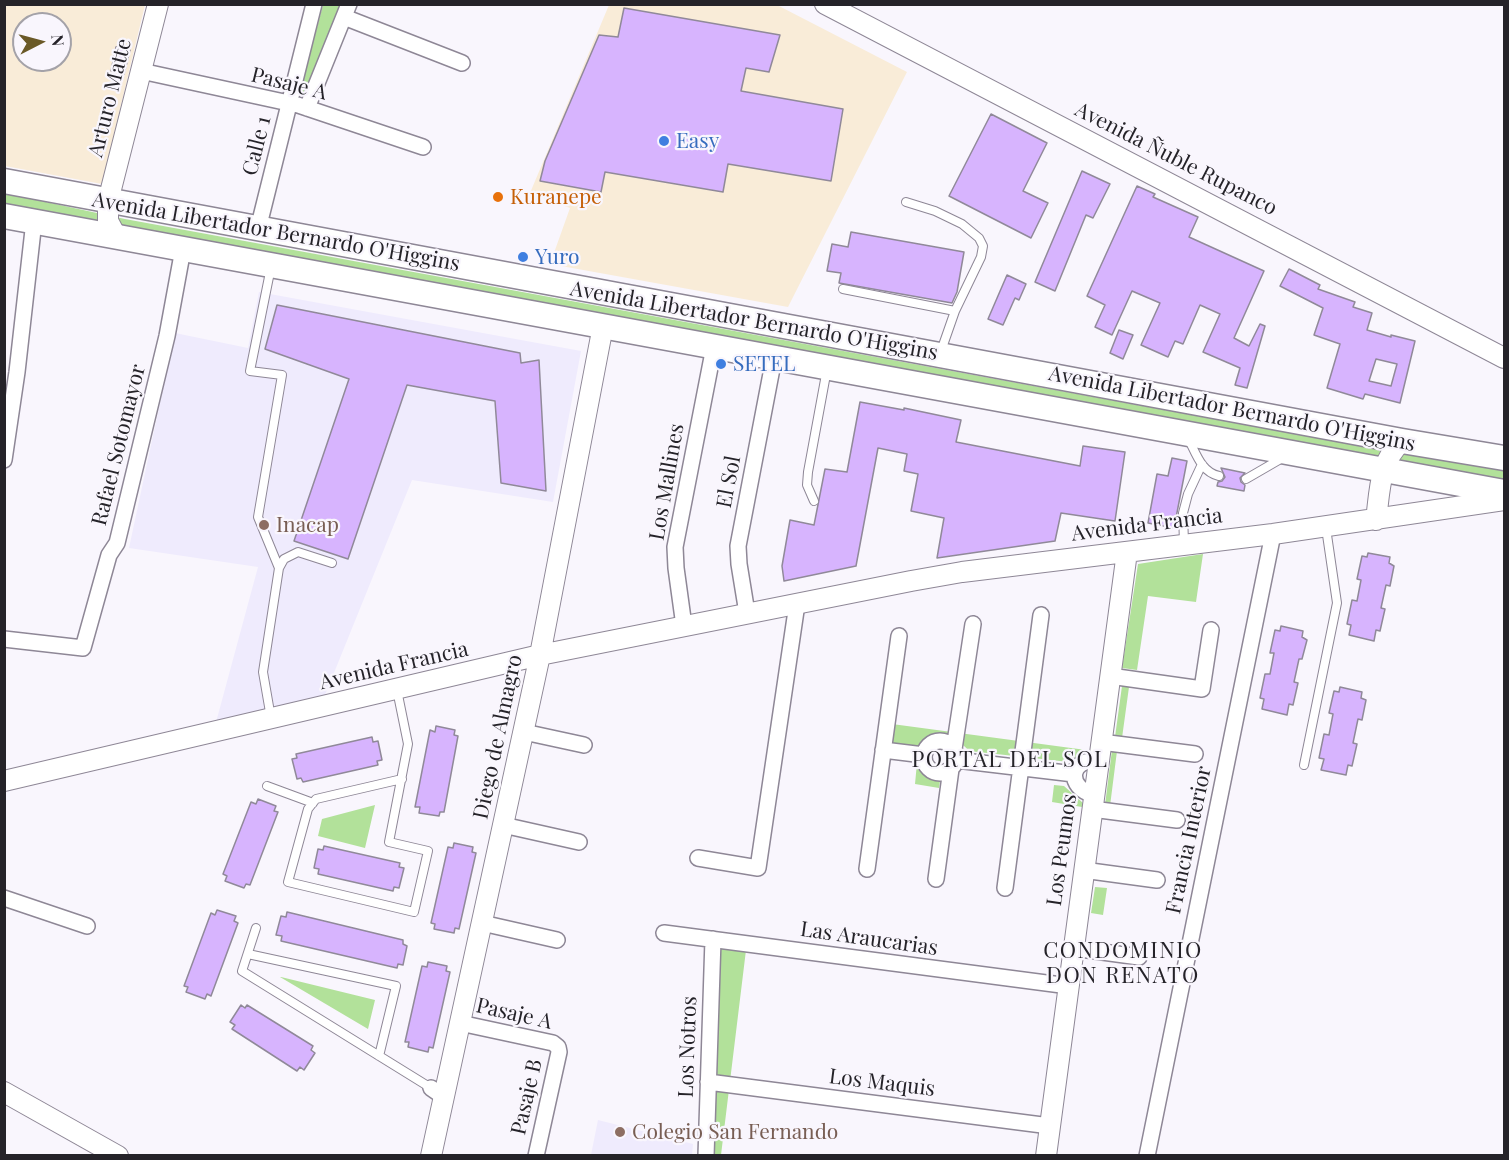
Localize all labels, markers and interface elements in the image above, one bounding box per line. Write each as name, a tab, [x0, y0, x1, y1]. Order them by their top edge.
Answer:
north arrow	[12, 12, 72, 72]
text: N	[47, 33, 69, 47]
street label: Arturo Matte	[83, 36, 137, 160]
street label: Pasaje A	[249, 62, 329, 106]
street label: Avenida Ñuble Rupanco	[1071, 97, 1281, 221]
street label: Calle 1	[237, 114, 277, 178]
place label: Easy	[676, 128, 719, 154]
marker: Easy	[657, 134, 671, 148]
place label: Kuranepe	[510, 184, 602, 210]
street label: Avenida Libertador Bernardo O'Higgins	[90, 187, 462, 277]
marker: Kuranepe	[491, 190, 505, 204]
place label: Yuro	[535, 244, 579, 270]
marker: Yuro	[516, 250, 530, 264]
street label: Avenida Libertador Bernardo O'Higgins	[568, 276, 940, 366]
place label: SETEL	[733, 351, 795, 377]
marker: SETEL	[714, 357, 728, 371]
street label: Avenida Libertador Bernardo O'Higgins	[1047, 361, 1417, 457]
street label: Rafael Sotomayor	[87, 362, 151, 528]
street label: Los Mallines	[644, 422, 690, 542]
street label: El Sol	[712, 454, 746, 510]
street label: Avenida Francia	[1070, 503, 1224, 547]
place label: Inacap	[276, 512, 339, 538]
marker: Inacap	[257, 518, 271, 532]
street label: Avenida Francia	[317, 637, 471, 695]
street label: Diego de Almagro	[468, 652, 528, 822]
district label: PORTAL DEL SOL	[911, 747, 1109, 773]
street label: Francia Interior	[1161, 764, 1217, 916]
street label: Los Peumos	[1042, 792, 1082, 908]
street label: Las Araucarias	[799, 917, 939, 961]
district label: CONDOMINIO DON RENATO	[1043, 938, 1203, 990]
street label: Pasaje A	[474, 993, 554, 1035]
street label: Los Notros	[674, 996, 702, 1098]
street label: Pasaje B	[506, 1057, 548, 1137]
street label: Los Maquis	[828, 1064, 936, 1102]
place label: Colegio San Fernando	[632, 1119, 838, 1145]
marker: Colegio San Fernando	[613, 1125, 627, 1139]

